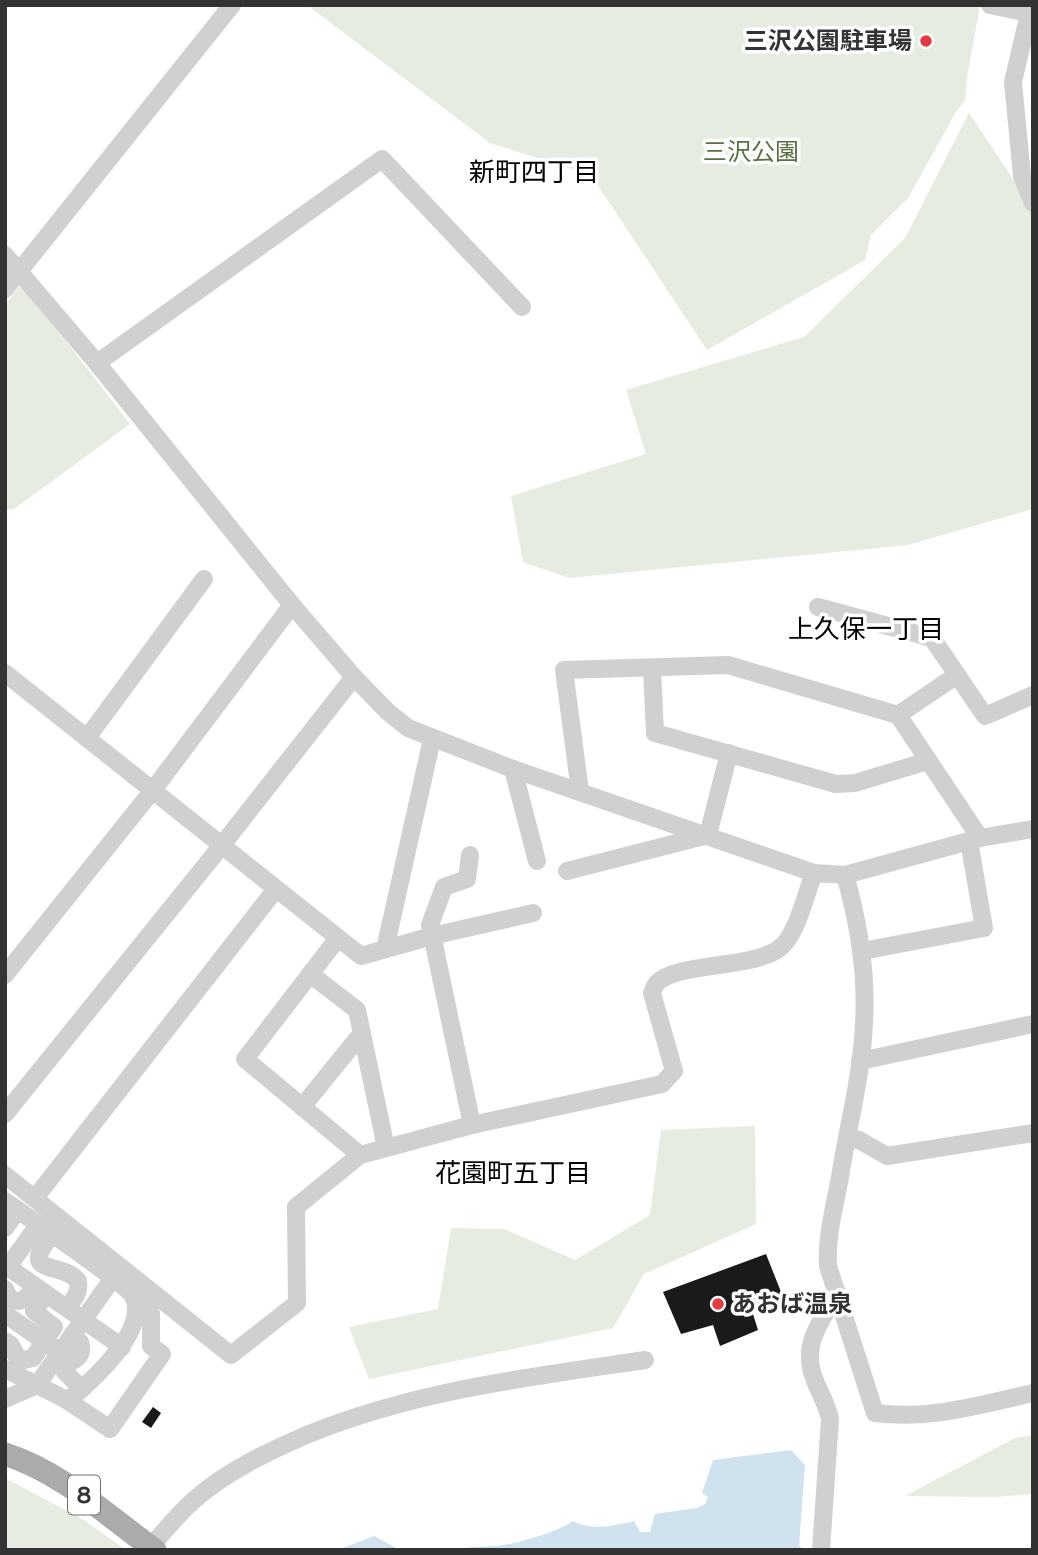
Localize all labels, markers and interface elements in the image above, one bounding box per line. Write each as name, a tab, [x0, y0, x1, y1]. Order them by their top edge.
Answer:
place label: 三沢公園駐車場	[744, 27, 912, 56]
marker: 三沢公園駐車場	[918, 33, 934, 49]
park label: 三沢公園	[703, 138, 799, 167]
district label: 新町四丁目	[469, 157, 599, 188]
district label: 上久保一丁目	[788, 614, 944, 645]
district label: 花園町五丁目	[435, 1158, 591, 1189]
place label: あおば温泉	[732, 1290, 852, 1319]
marker: あおば温泉	[710, 1296, 726, 1312]
road number: 8	[68, 1476, 100, 1514]

